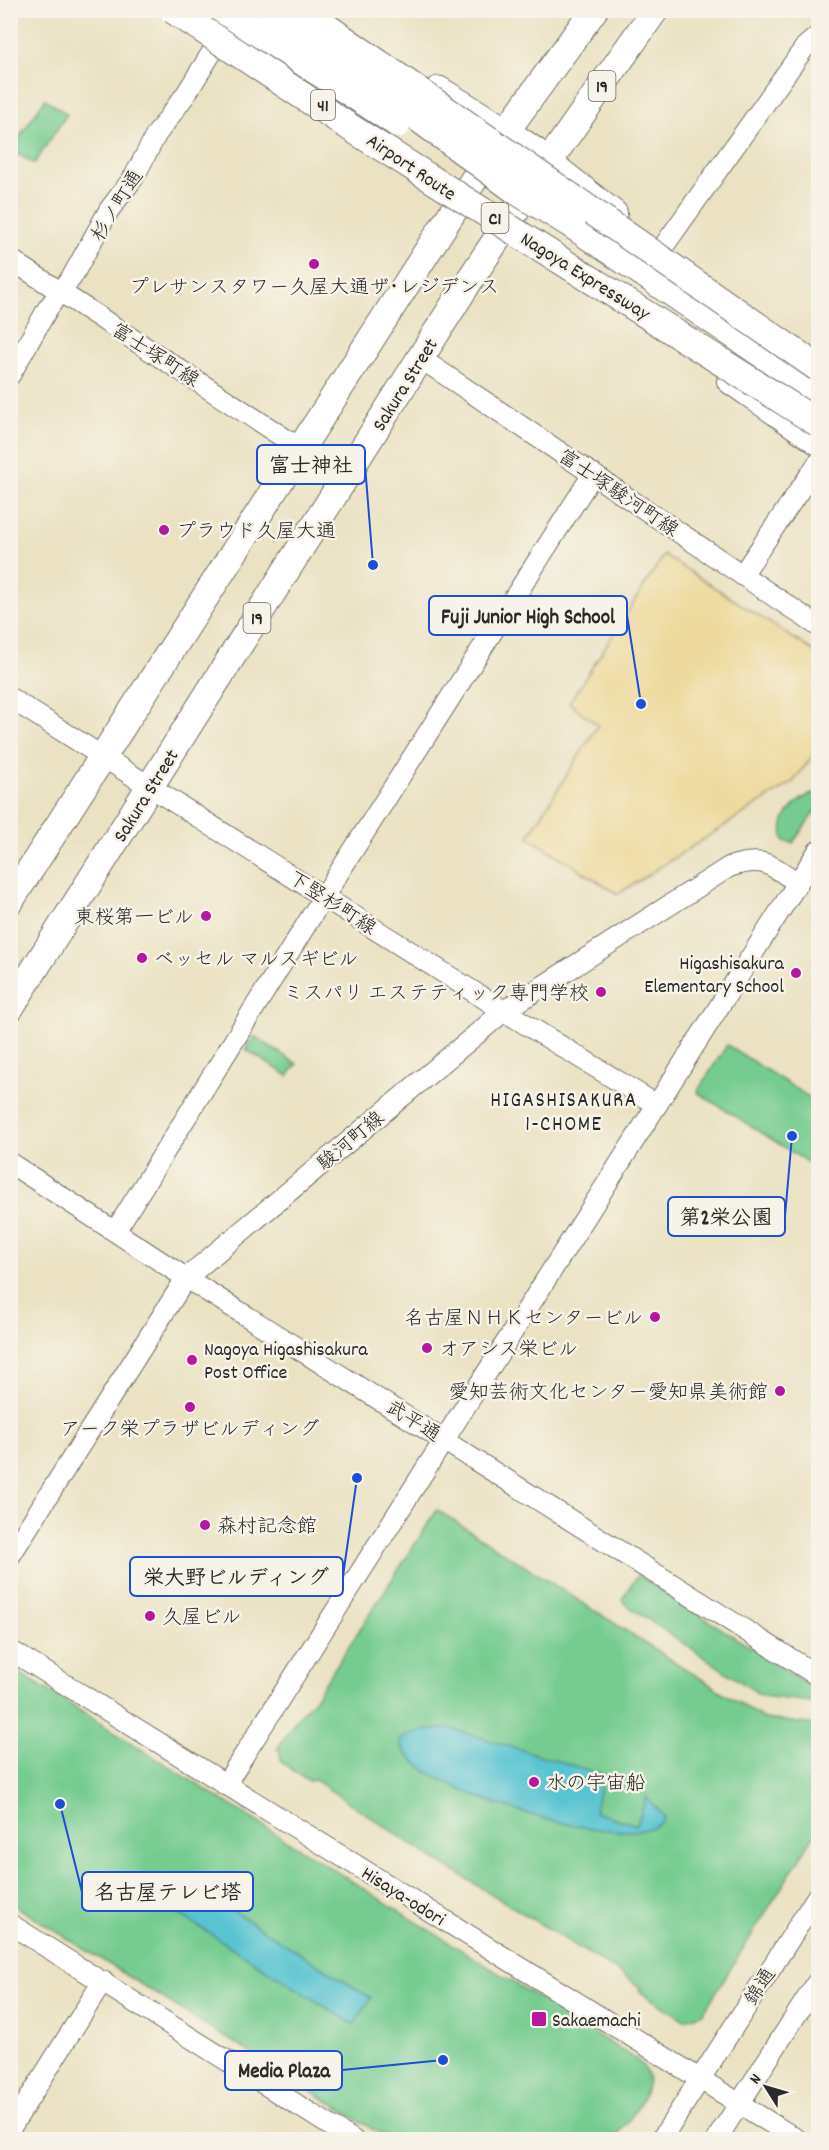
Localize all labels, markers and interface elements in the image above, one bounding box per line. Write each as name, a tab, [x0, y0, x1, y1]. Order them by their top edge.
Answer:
road number: 19	[588, 71, 616, 101]
road number: 41	[311, 90, 335, 120]
street label: Airport Route	[360, 128, 461, 209]
street label: 杉ノ町通	[85, 165, 152, 248]
road number: C1	[482, 203, 508, 233]
street label: Nagoya Expressway	[514, 226, 655, 329]
marker: プレサンスタワー久屋大通ザ･レジデンス	[307, 257, 321, 271]
place label: プレサンスタワー久屋大通ザ･レジデンス	[129, 275, 499, 303]
street label: 富士塚町線	[105, 318, 204, 395]
street label: Sakura Street	[367, 334, 446, 438]
street label: 富士塚駿河町線	[551, 444, 683, 545]
callout: 富士神社	[257, 445, 365, 484]
text: 富士神社	[269, 453, 353, 483]
place label: プラウド久屋大通	[176, 519, 336, 547]
marker: プラウド久屋大通	[157, 523, 171, 537]
callout: Fuji Junior High School	[429, 596, 627, 635]
road number: 19	[244, 603, 270, 633]
text: Fuji Junior High School	[441, 604, 616, 634]
street label: Sakura Street	[108, 745, 187, 849]
street label: 下竪杉町線	[282, 866, 381, 943]
place label: 東桜第一ビル	[74, 905, 194, 933]
marker: 東桜第一ビル	[199, 909, 213, 923]
place label: ベッセル マルスギビル	[154, 947, 359, 975]
marker: ベッセル マルスギビル	[135, 951, 149, 965]
place label: Higashisakura Elementary School	[644, 951, 785, 1002]
marker: Higashisakura Elementary School	[789, 966, 803, 980]
place label: ミスパリ エステティック専門学校	[283, 981, 589, 1009]
marker: ミスパリ エステティック専門学校	[594, 985, 608, 999]
district label: HIGASHISAKURA 1-CHOME	[490, 1087, 638, 1141]
street label: 駿河町線	[312, 1106, 392, 1179]
callout: 第2栄公園	[668, 1197, 785, 1236]
text: 第2栄公園	[679, 1205, 773, 1235]
place label: 名古屋ＮＨＫセンタービル	[404, 1306, 643, 1334]
marker: 名古屋ＮＨＫセンタービル	[648, 1310, 662, 1324]
place label: Nagoya Higashisakura Post Office	[204, 1337, 368, 1388]
place label: オアシス栄ビル	[439, 1337, 578, 1365]
marker: オアシス栄ビル	[420, 1341, 434, 1355]
marker: Nagoya Higashisakura Post Office	[185, 1353, 199, 1367]
place label: 愛知芸術文化センター愛知県美術館	[449, 1380, 768, 1408]
marker: 愛知芸術文化センター愛知県美術館	[773, 1384, 787, 1398]
street label: 武平通	[380, 1395, 445, 1450]
marker: アーク栄プラザビルディング	[183, 1400, 197, 1414]
place label: アーク栄プラザビルディング	[61, 1417, 319, 1445]
place label: 森村記念館	[217, 1514, 317, 1542]
marker: 森村記念館	[198, 1518, 212, 1532]
callout: 栄大野ビルディング	[130, 1557, 343, 1596]
text: 栄大野ビルディング	[143, 1565, 329, 1595]
place label: 久屋ビル	[162, 1605, 242, 1633]
marker: 久屋ビル	[143, 1609, 157, 1623]
place label: 水の宇宙船	[546, 1771, 646, 1799]
marker: 水の宇宙船	[527, 1775, 541, 1789]
street label: Hisaya-odori	[355, 1861, 450, 1935]
callout: 名古屋テレビ塔	[82, 1872, 253, 1911]
text: 名古屋テレビ塔	[95, 1880, 242, 1910]
street label: 錦通	[739, 1963, 784, 2012]
place label: Sakaemachi	[552, 2008, 641, 2036]
marker: Sakaemachi	[530, 2010, 548, 2028]
callout: Media Plaza	[225, 2051, 342, 2090]
north arrow	[736, 2057, 796, 2117]
text: Media Plaza	[238, 2058, 331, 2088]
text: N	[744, 2069, 768, 2090]

